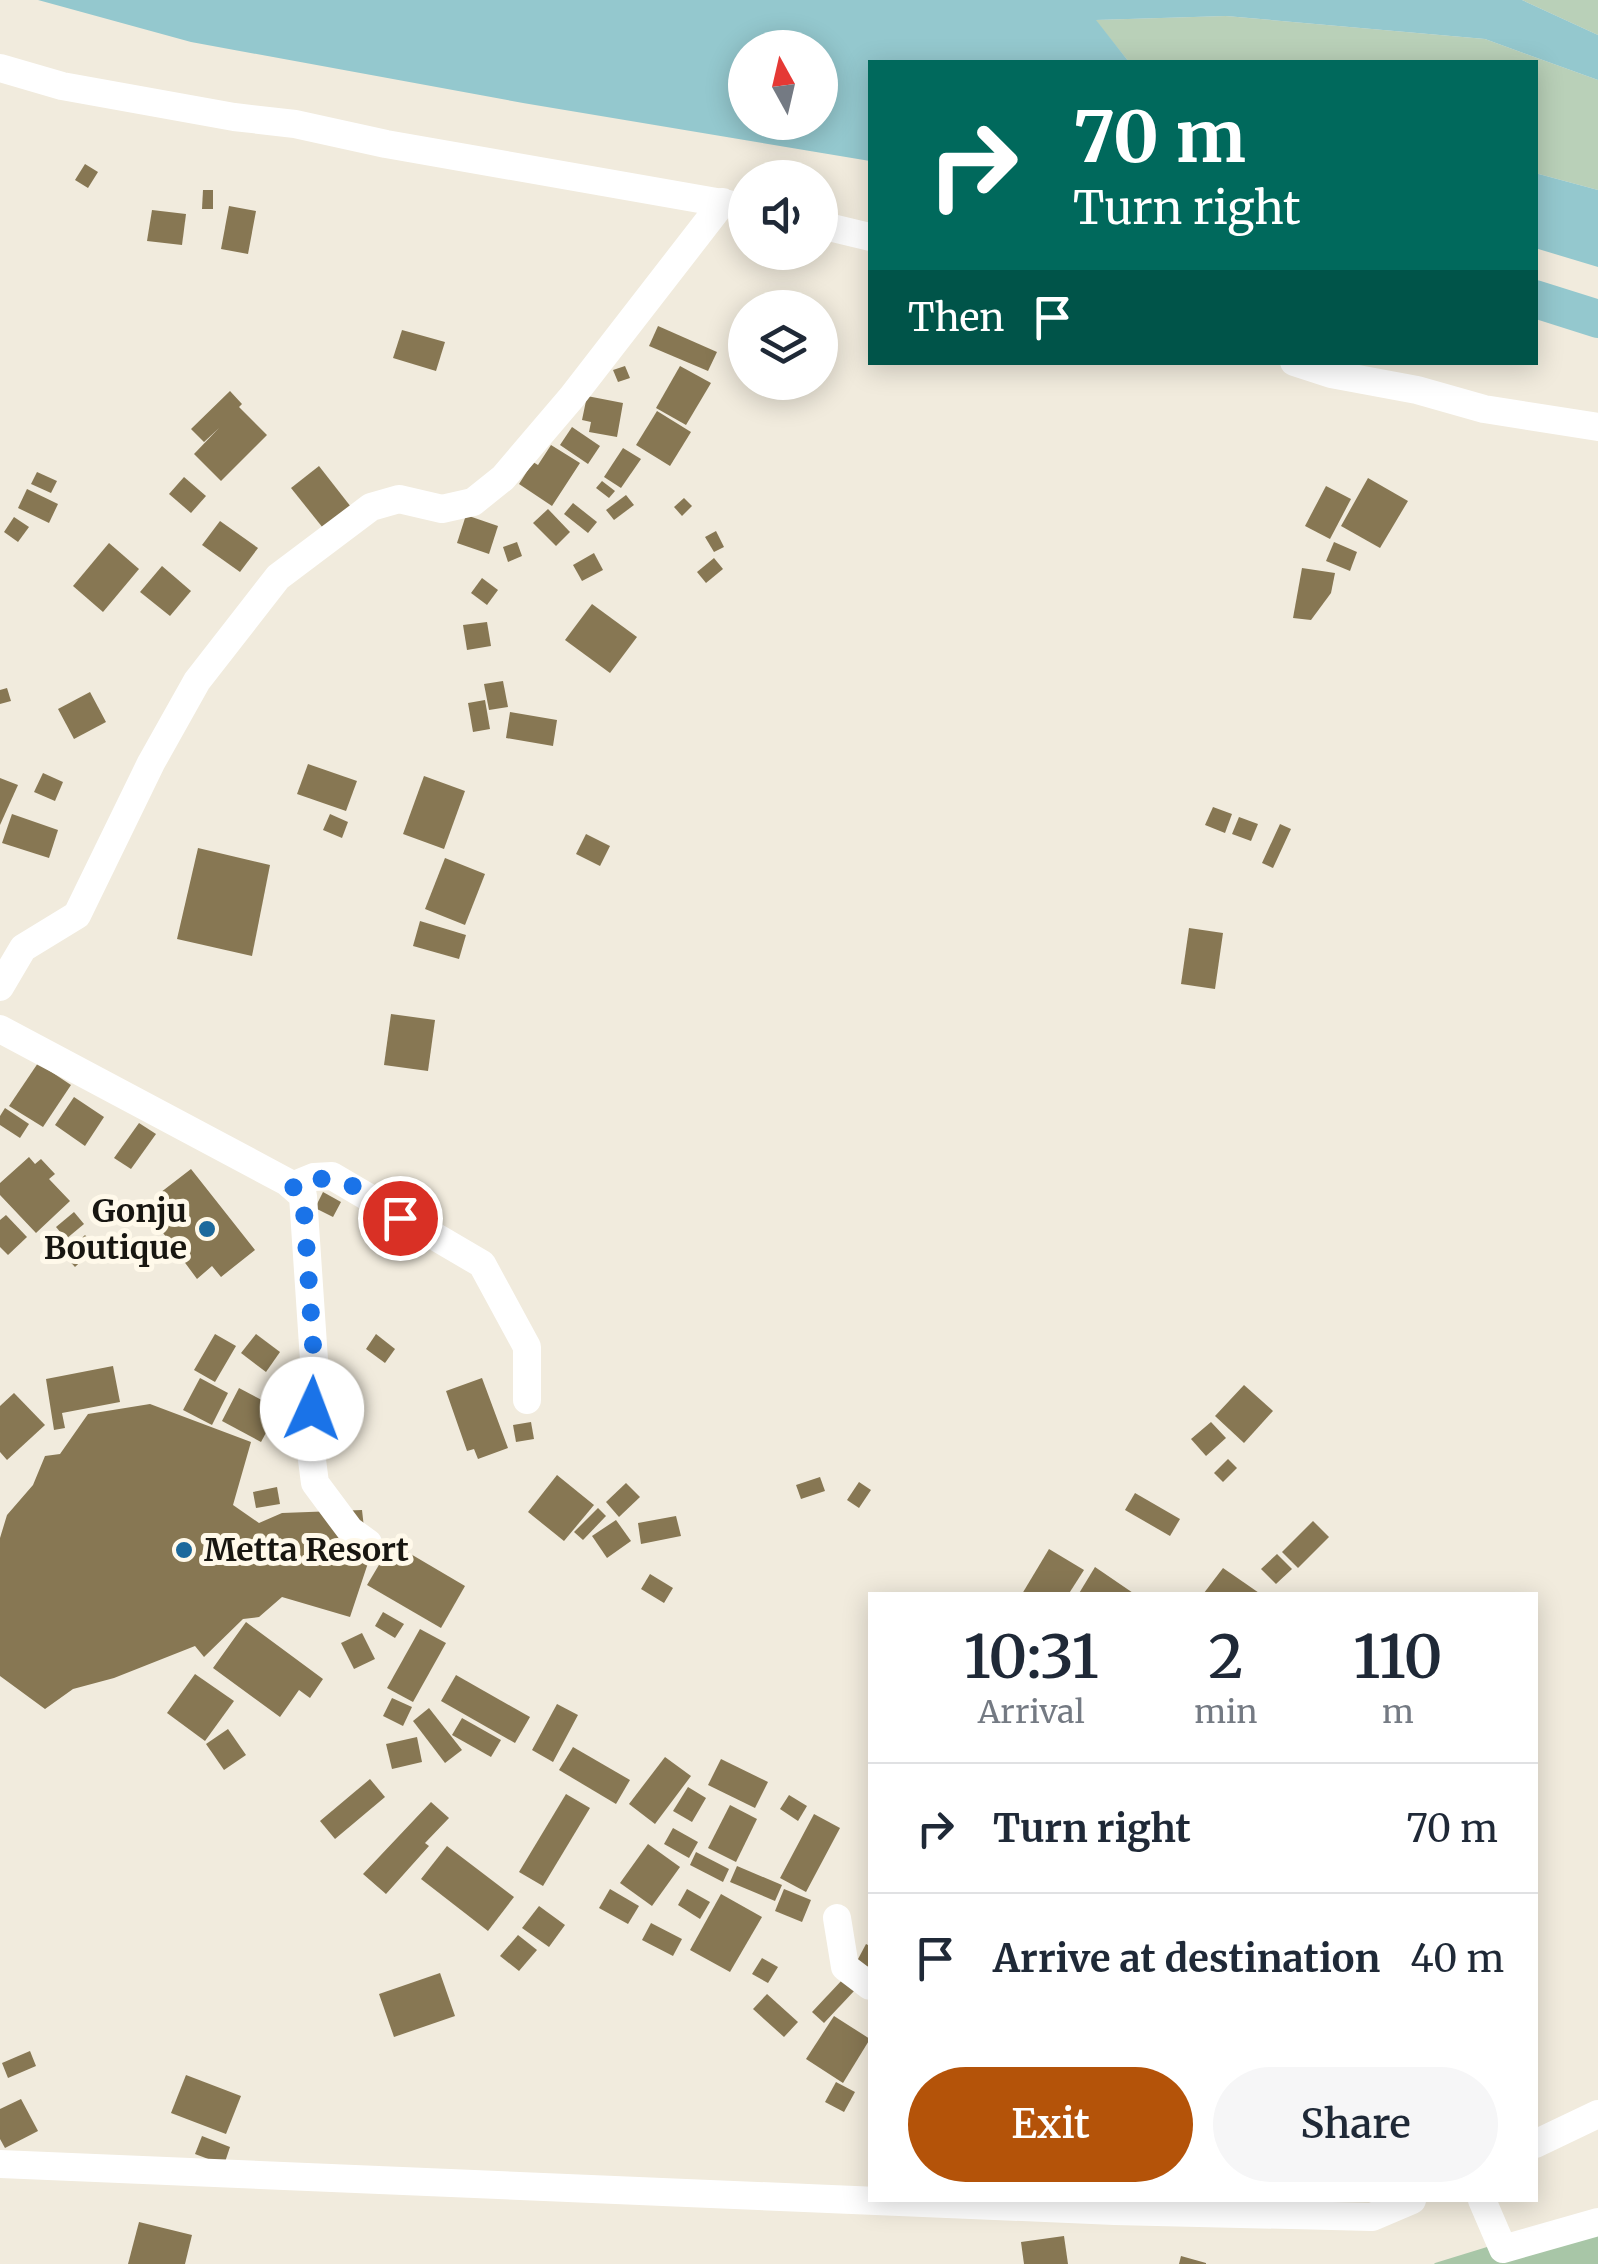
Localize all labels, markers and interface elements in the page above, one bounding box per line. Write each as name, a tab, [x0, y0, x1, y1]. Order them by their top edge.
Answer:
north arrow	[728, 30, 838, 140]
map controls	[728, 30, 838, 400]
text: 70 m	[1073, 93, 1246, 181]
icon: right	[908, 100, 1038, 230]
button: sound	[728, 160, 838, 270]
text: Turn right	[1073, 180, 1301, 236]
button: layers	[728, 290, 838, 400]
icon: arrive	[1025, 290, 1080, 345]
text: Then	[908, 294, 1005, 341]
pin	[358, 1176, 443, 1261]
place label: Gonju Boutique	[44, 1191, 187, 1268]
icon: arrive	[373, 1191, 428, 1246]
marker: Gonju Boutique	[196, 1218, 218, 1240]
position arrow	[260, 1357, 364, 1461]
place label: Metta Resort	[204, 1530, 409, 1570]
marker: Metta Resort	[173, 1539, 195, 1561]
text: 10:31	[963, 1619, 1099, 1694]
text: 2	[1208, 1619, 1244, 1694]
text: 110	[1353, 1619, 1443, 1694]
text: Arrival	[978, 1692, 1085, 1732]
text: min	[1194, 1692, 1258, 1732]
text: m	[1382, 1692, 1414, 1732]
icon: right	[908, 1801, 963, 1856]
text: Turn right	[993, 1805, 1191, 1852]
text: 70 m	[1406, 1805, 1498, 1852]
icon: arrive	[908, 1931, 963, 1986]
text: Arrive at destination	[993, 1935, 1380, 1982]
text: 40 m	[1410, 1935, 1504, 1982]
button: Exit	[908, 2067, 1193, 2182]
button: Share	[1213, 2067, 1498, 2182]

